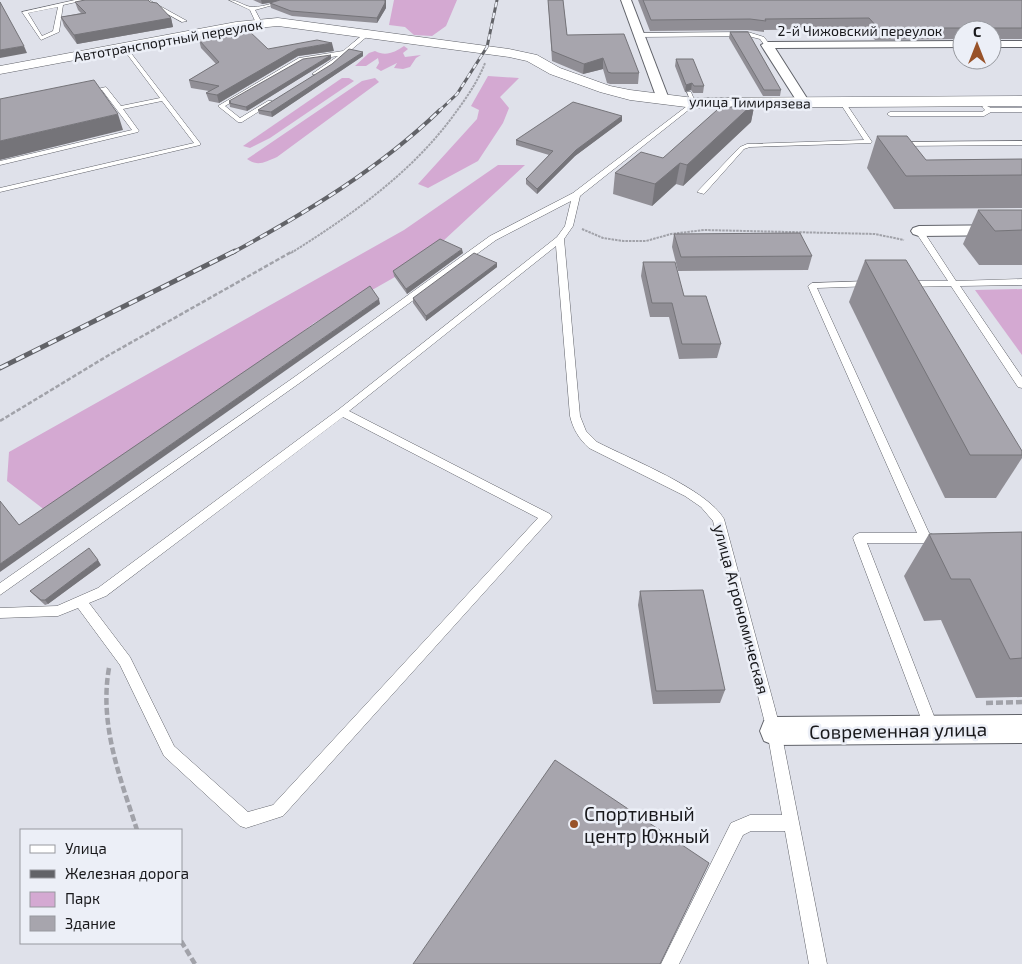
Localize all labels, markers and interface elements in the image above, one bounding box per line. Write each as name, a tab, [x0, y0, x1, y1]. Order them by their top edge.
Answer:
street label: Автотранспортный переулок	[72, 15, 264, 65]
north arrow	[952, 20, 1002, 70]
street label: 2-й Чижовский переулок	[778, 22, 943, 39]
text: С	[973, 23, 981, 40]
street label: улица Тимирязева	[689, 92, 811, 112]
street label: улица Агрономическая	[709, 522, 774, 696]
street label: Современная улица	[809, 717, 987, 744]
place label: Спортивный центр Южный	[584, 802, 710, 847]
marker: Спортивный центр Южный	[568, 818, 580, 830]
legend	[20, 829, 182, 944]
text: Улица	[65, 839, 107, 857]
text: Железная дорога	[65, 864, 189, 882]
text: Парк	[65, 889, 100, 907]
text: Здание	[65, 914, 116, 932]

